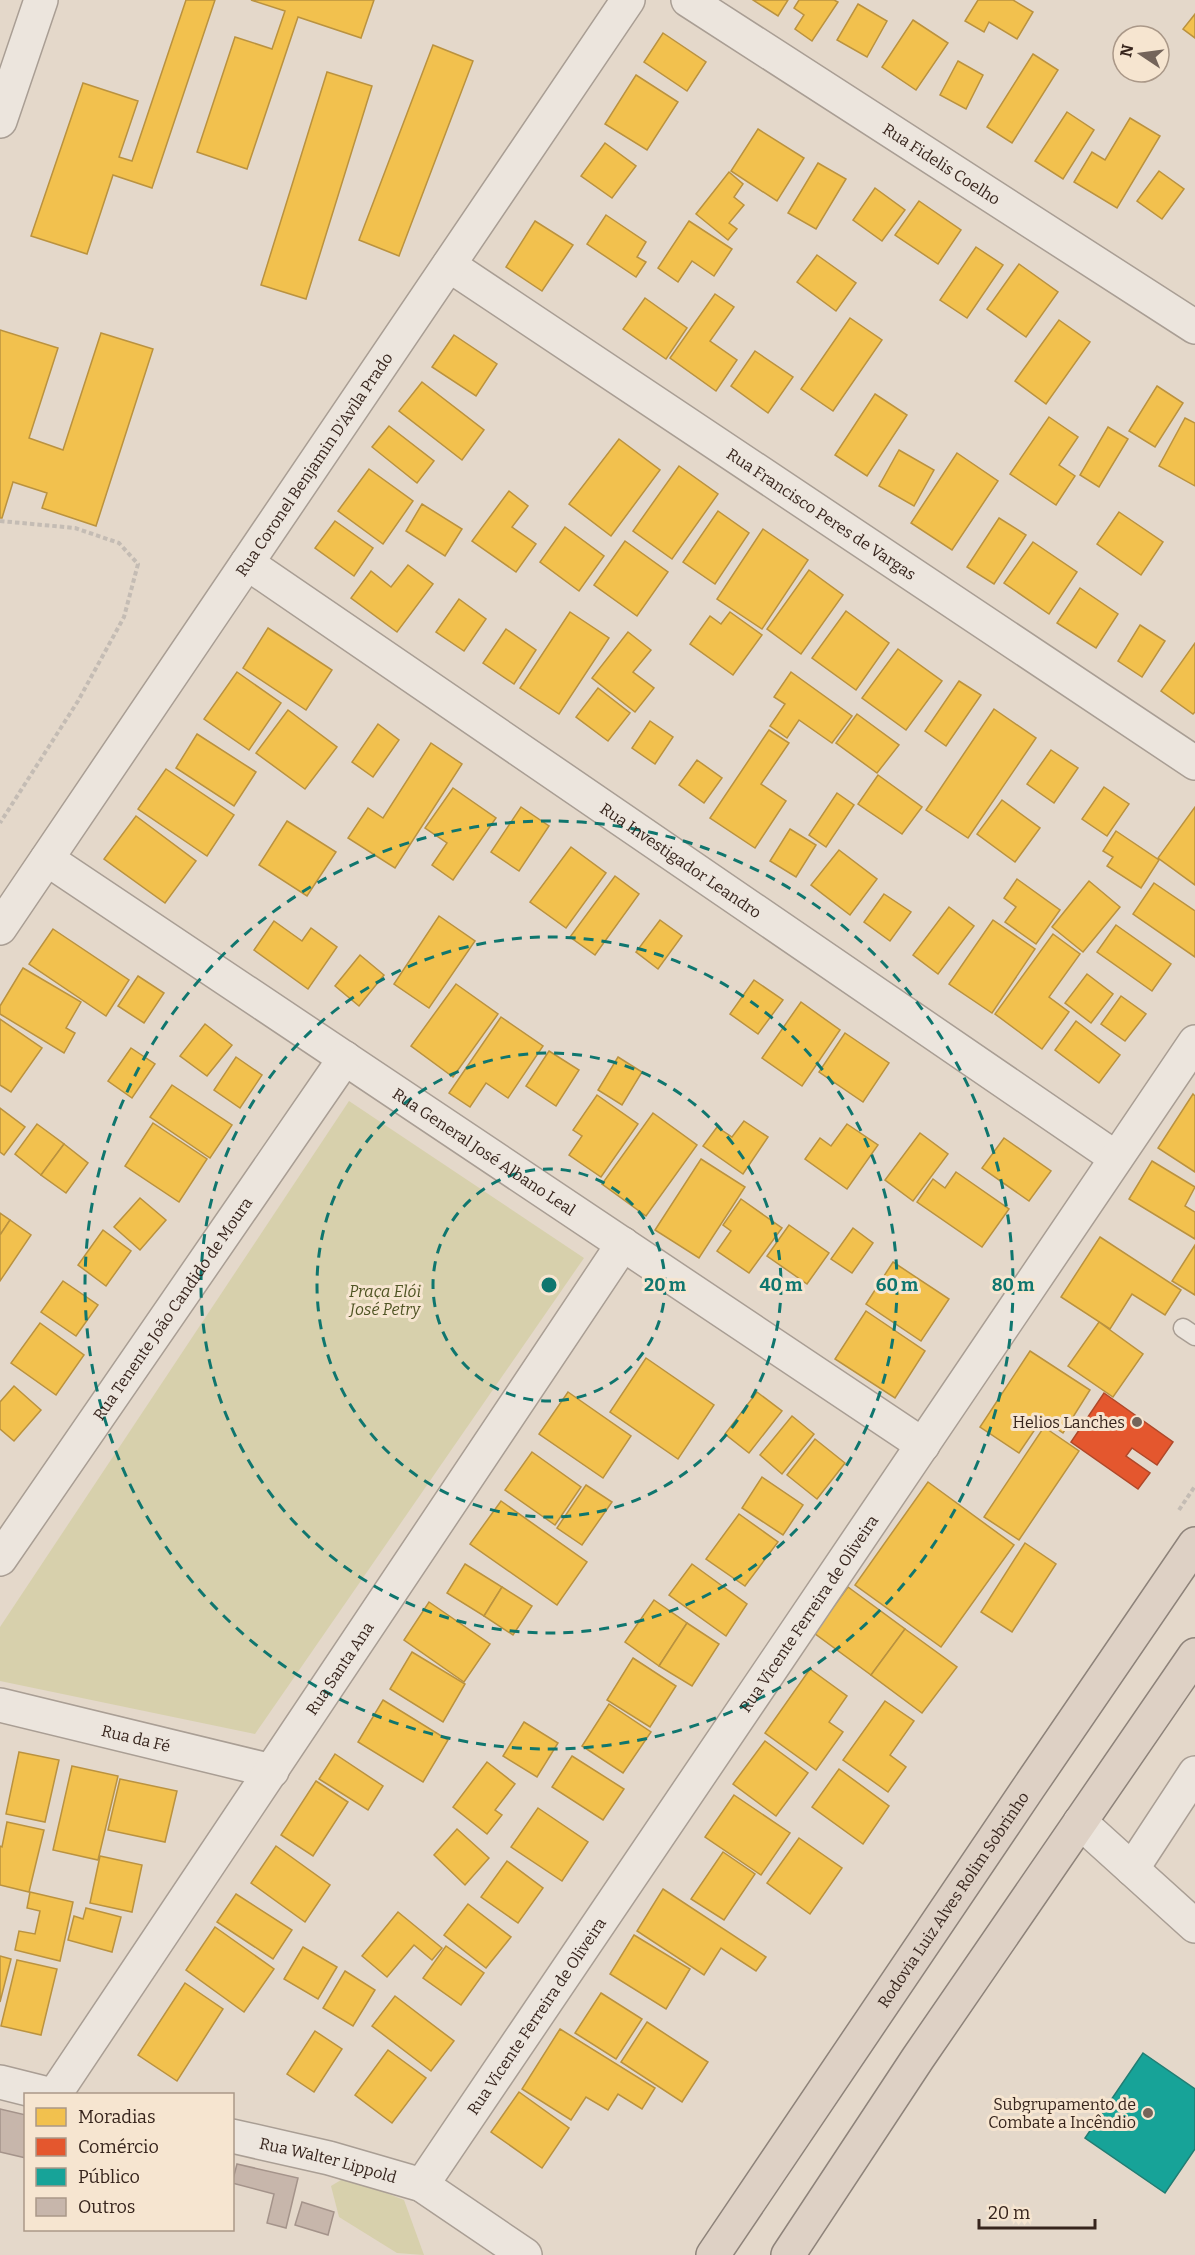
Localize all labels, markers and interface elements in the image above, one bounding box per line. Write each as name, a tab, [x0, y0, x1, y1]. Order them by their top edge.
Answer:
north arrow	[1111, 24, 1171, 84]
text: N	[1116, 43, 1138, 59]
street label: Rua Fidelis Coelho	[879, 119, 1004, 209]
street label: Rua Coronel Benjamin D'Avila Prado	[232, 349, 397, 580]
street label: Rua Francisco Peres de Vargas	[723, 444, 920, 584]
street label: Rua Investigador Leandro	[597, 799, 765, 922]
street label: Rua General José Albano Leal	[389, 1084, 579, 1220]
street label: Rua Tenente João Candido de Moura	[89, 1194, 256, 1424]
text: 20 m	[644, 1274, 686, 1296]
text: 40 m	[760, 1274, 802, 1296]
text: 60 m	[876, 1274, 918, 1296]
text: 80 m	[992, 1274, 1034, 1296]
centre of rings	[539, 1275, 559, 1295]
park label: Praça Elói José Petry	[348, 1282, 421, 1319]
place label: Helios Lanches	[1013, 1413, 1125, 1432]
marker: Helios Lanches	[1130, 1415, 1144, 1429]
street label: Rua Vicente Ferreira de Oliveira	[736, 1511, 882, 1716]
street label: Rua Santa Ana	[302, 1618, 378, 1719]
street label: Rua da Fé	[99, 1721, 172, 1756]
street label: Rodovia Luiz Alves Rolim Sobrinho	[874, 1788, 1033, 2011]
street label: Rua Vicente Ferreira de Oliveira	[463, 1914, 610, 2118]
legend	[24, 2093, 234, 2231]
place label: Subgrupamento de Combate a Incêndio	[988, 2095, 1136, 2132]
text: Moradias	[78, 2106, 156, 2128]
marker: Subgrupamento de Combate a Incêndio	[1141, 2106, 1155, 2120]
street label: Rua Walter Lippold	[258, 2134, 399, 2187]
text: Comércio	[78, 2136, 159, 2158]
text: Público	[78, 2166, 140, 2188]
scale bar	[979, 2192, 1094, 2230]
text: Outros	[78, 2196, 135, 2218]
text: 20 m	[988, 2202, 1030, 2224]

